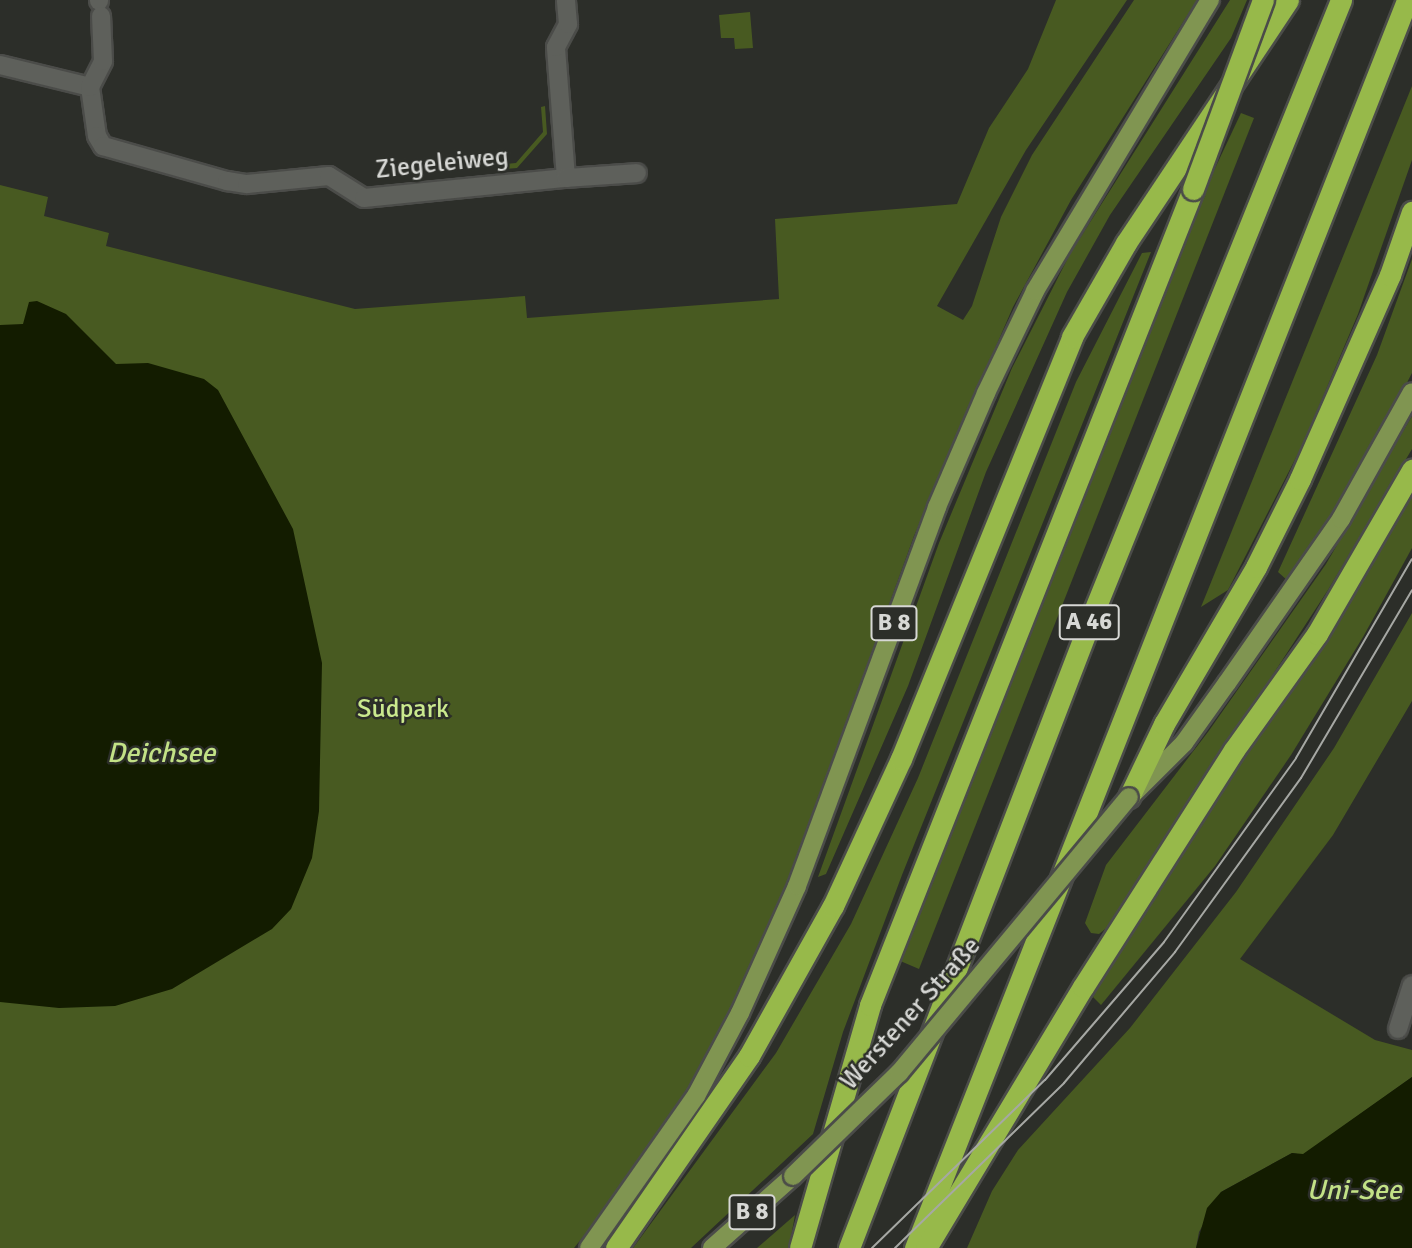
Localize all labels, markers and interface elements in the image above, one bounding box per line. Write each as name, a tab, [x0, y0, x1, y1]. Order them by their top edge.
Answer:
street label: Ziegeleiweg	[374, 141, 510, 187]
road number: B 8	[870, 602, 918, 644]
road number: A 46	[1058, 602, 1120, 642]
park label: Südpark	[357, 694, 449, 726]
water label: Deichsee	[107, 736, 215, 770]
street label: Werstener Straße	[834, 931, 988, 1097]
water label: Uni-See	[1307, 1173, 1401, 1207]
road number: B 8	[728, 1192, 776, 1232]

